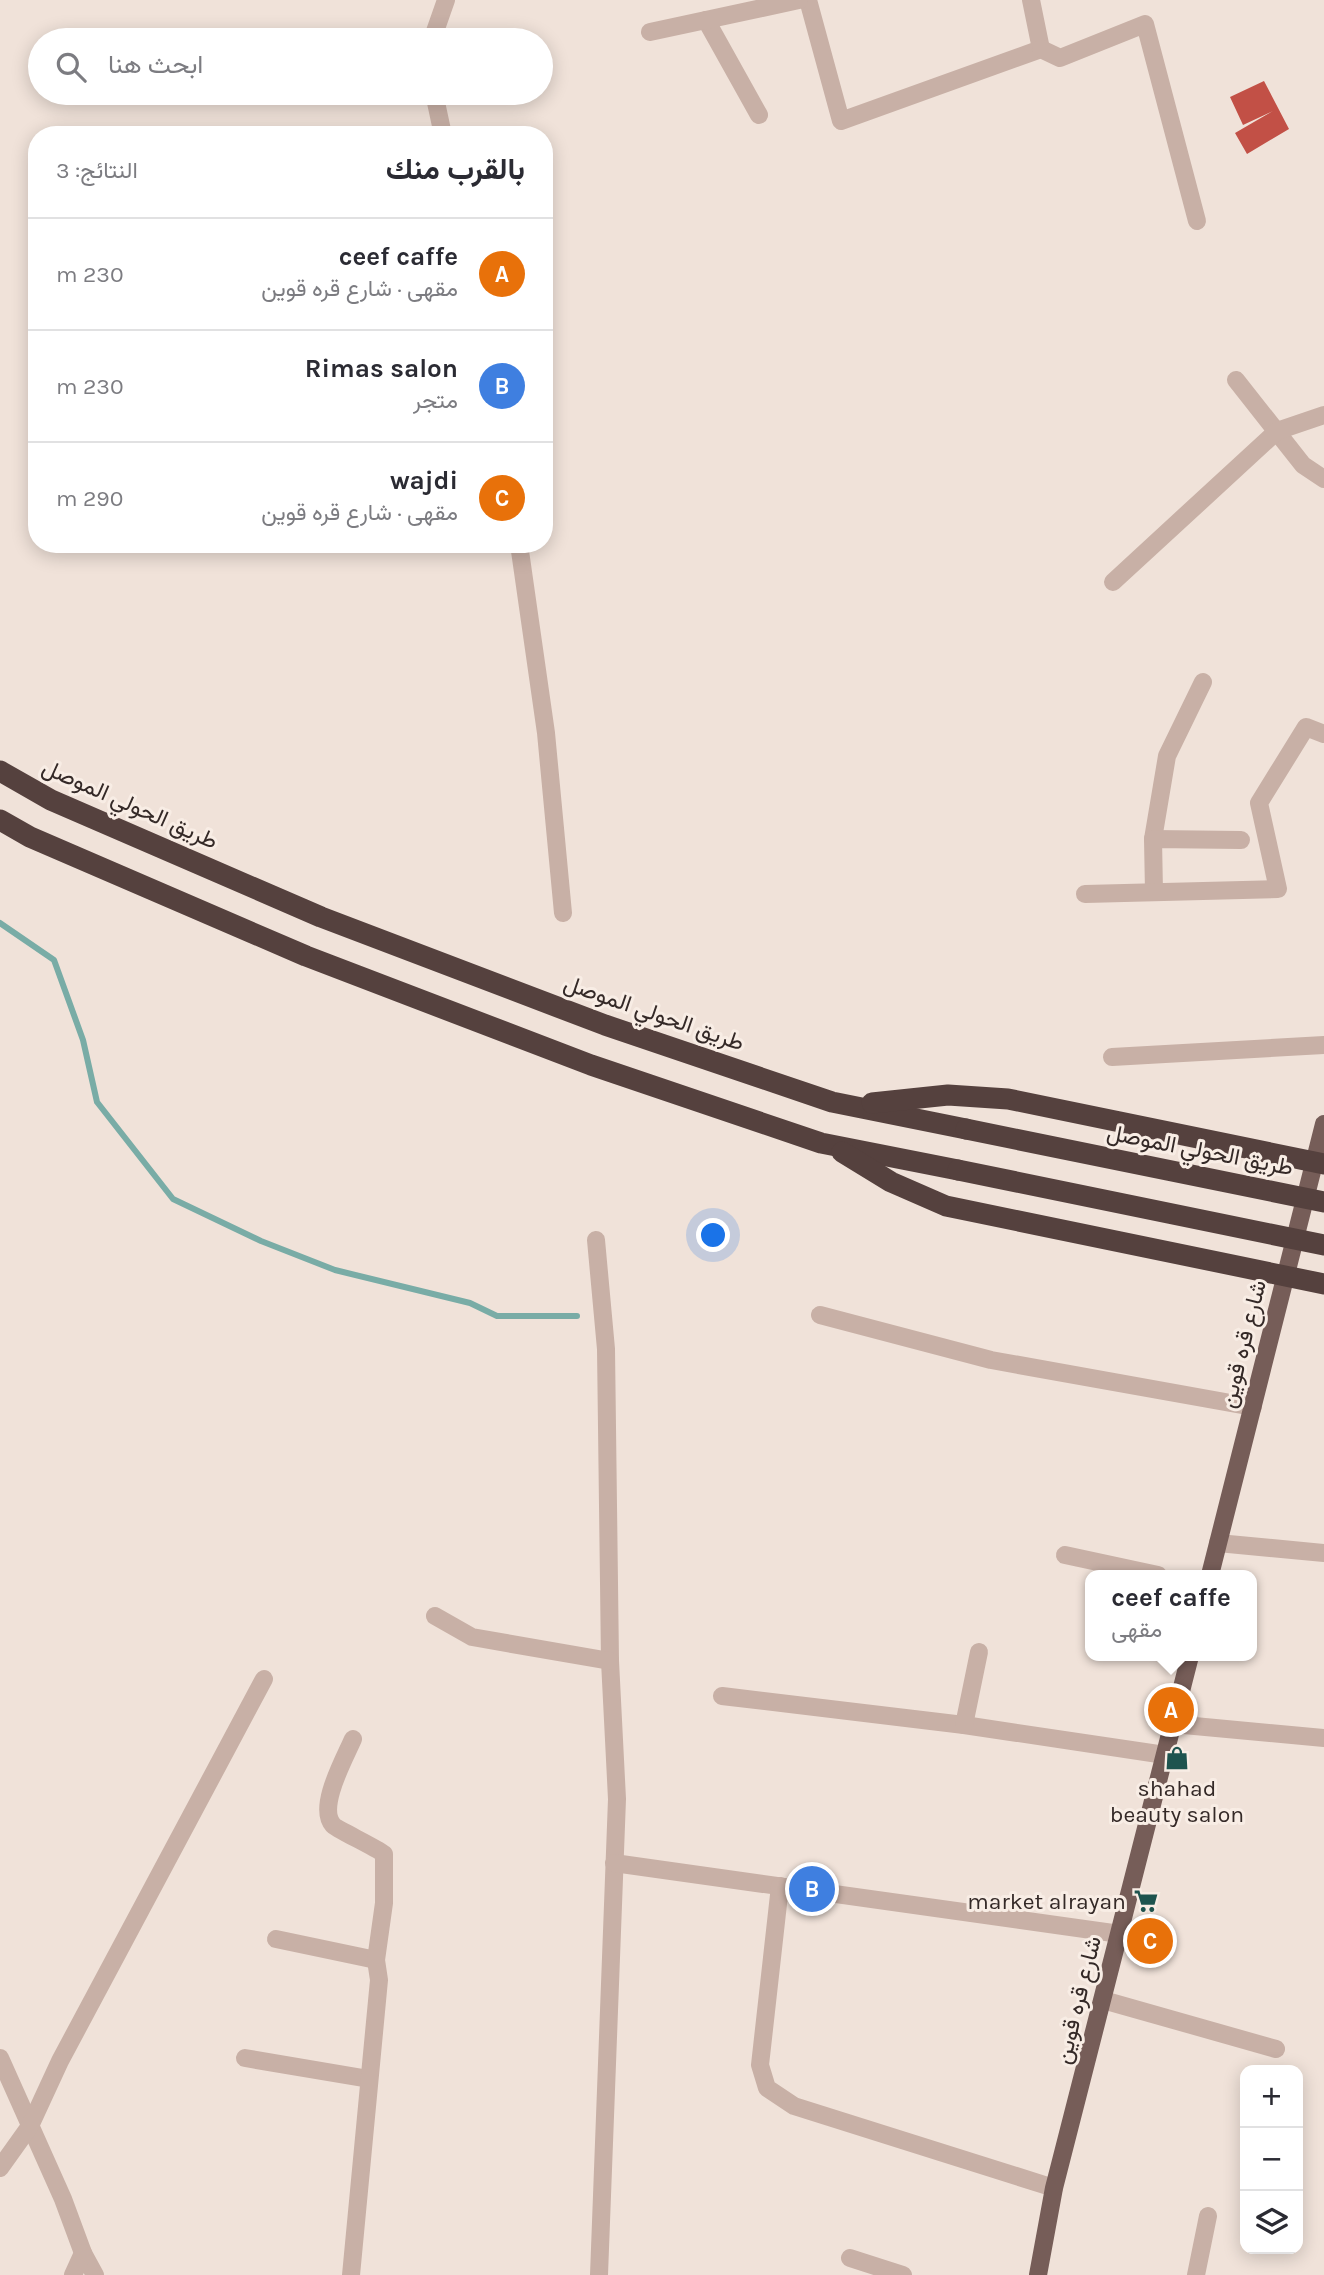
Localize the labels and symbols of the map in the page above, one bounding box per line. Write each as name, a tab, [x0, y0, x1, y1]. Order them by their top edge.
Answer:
street label: طريق الحولي الموصل	[36, 753, 222, 859]
street label: طريق الحولي الموصل	[559, 969, 748, 1061]
street label: طريق الحولي الموصل	[1104, 1119, 1295, 1186]
your location	[696, 1218, 730, 1252]
street label: شارع قره قوين	[1214, 1277, 1274, 1411]
pin: A	[1148, 1684, 1194, 1736]
shop icon: shahad beauty salon	[1163, 1744, 1191, 1772]
place label: shahad beauty salon	[1110, 1775, 1244, 1828]
pin: B	[789, 1863, 835, 1915]
supermarket icon: market alrayan	[1132, 1887, 1160, 1915]
place label: market alrayan	[967, 1888, 1126, 1915]
pin: C	[1127, 1915, 1173, 1967]
street label: شارع قره قوين	[1049, 1933, 1109, 2067]

